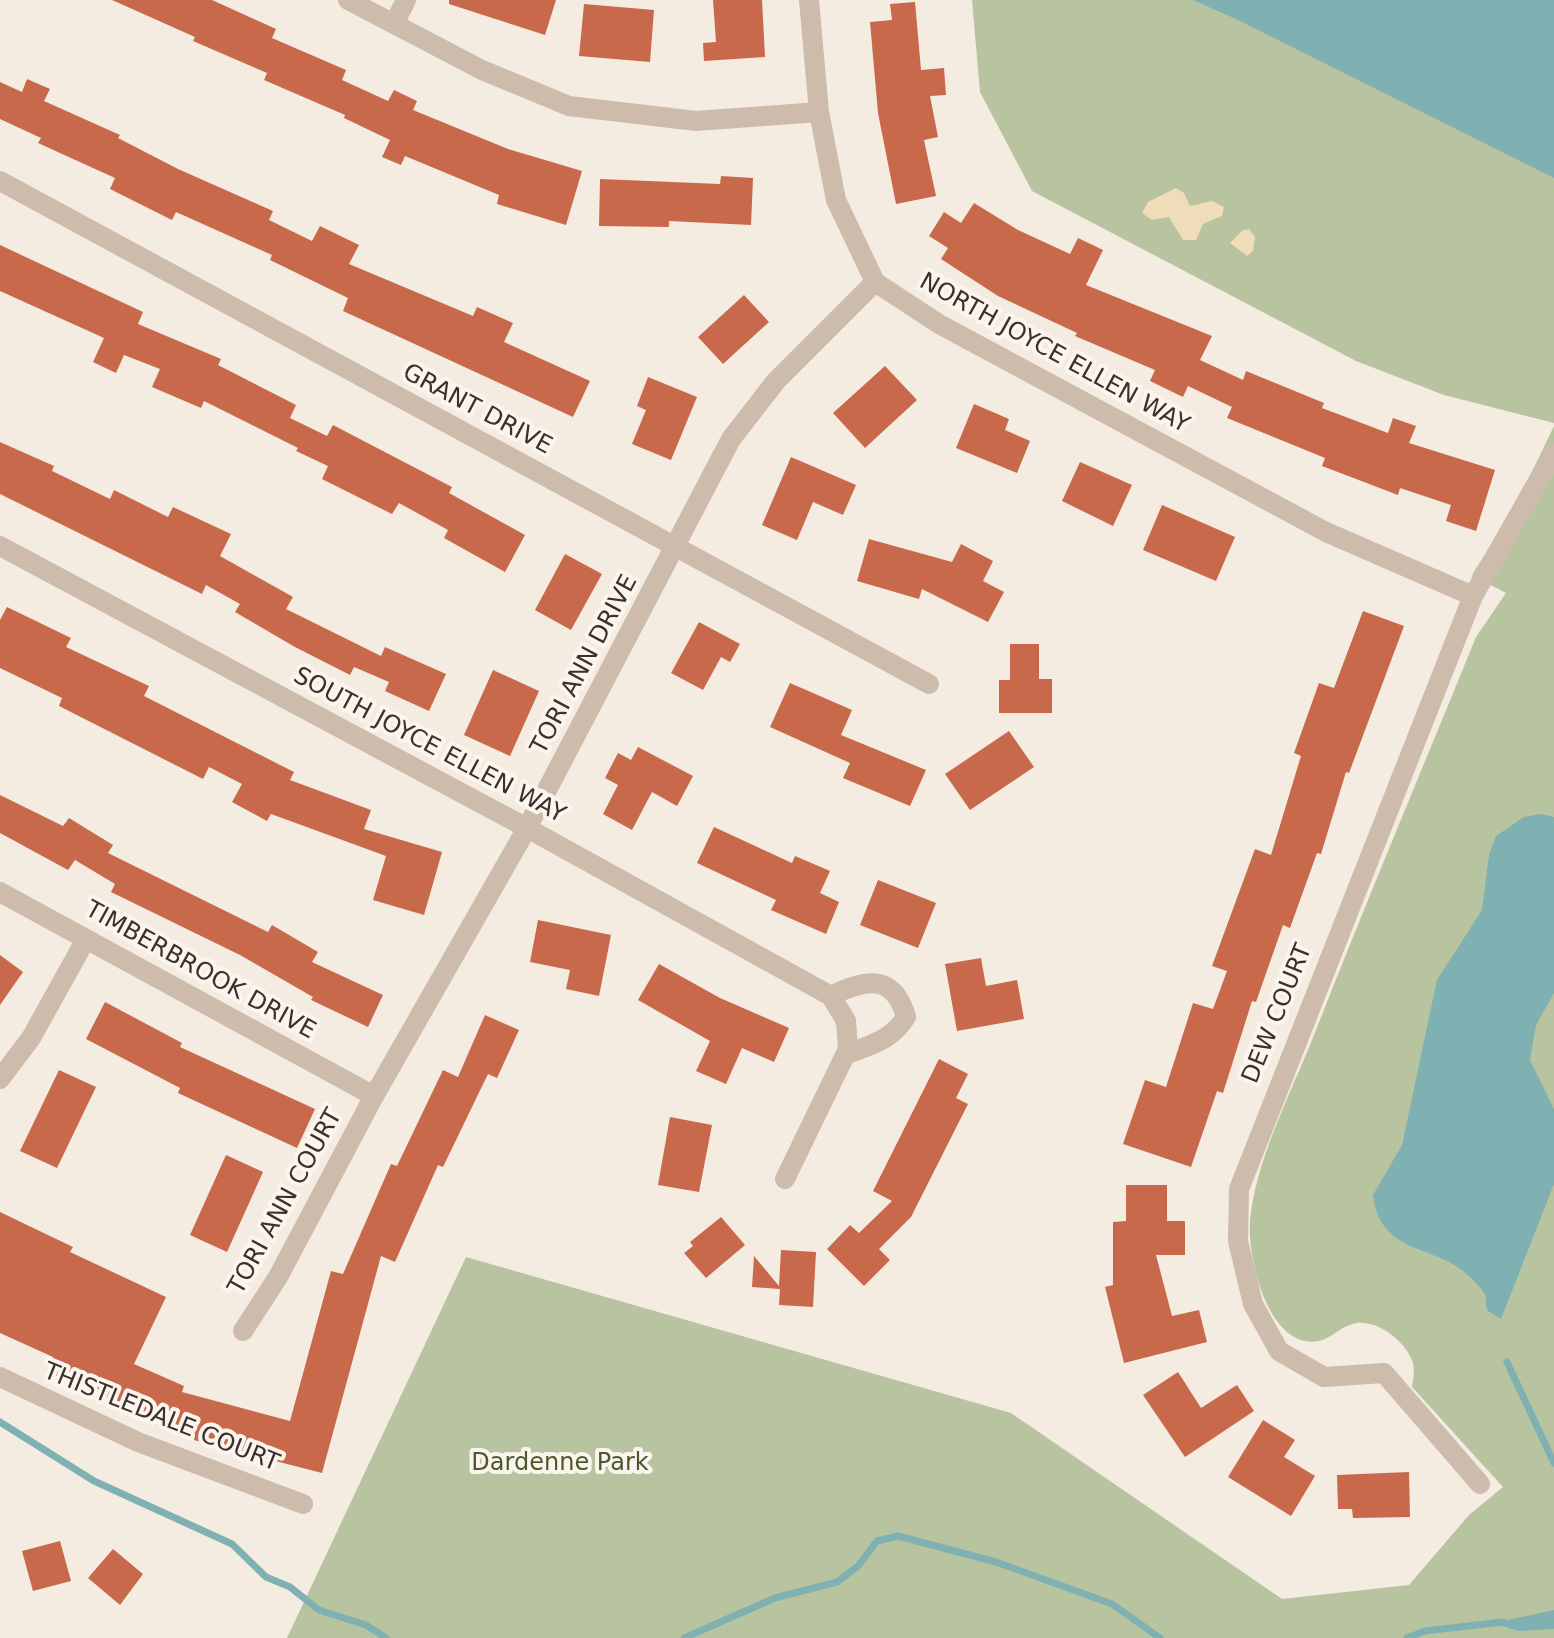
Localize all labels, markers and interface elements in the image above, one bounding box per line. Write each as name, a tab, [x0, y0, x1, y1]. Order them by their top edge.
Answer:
street label: NORTH JOYCE ELLEN WAY	[914, 268, 1194, 440]
street label: GRANT DRIVE	[397, 359, 557, 461]
street label: TORI ANN DRIVE	[526, 571, 644, 759]
street label: SOUTH JOYCE ELLEN WAY	[288, 662, 570, 830]
street label: TIMBERBROOK DRIVE	[80, 896, 320, 1046]
street label: DEW COURT	[1237, 940, 1319, 1088]
street label: TORI ANN COURT	[223, 1104, 349, 1300]
street label: THISTLEDALE COURT	[39, 1358, 283, 1478]
park label: Dardenne Park	[471, 1450, 649, 1478]

